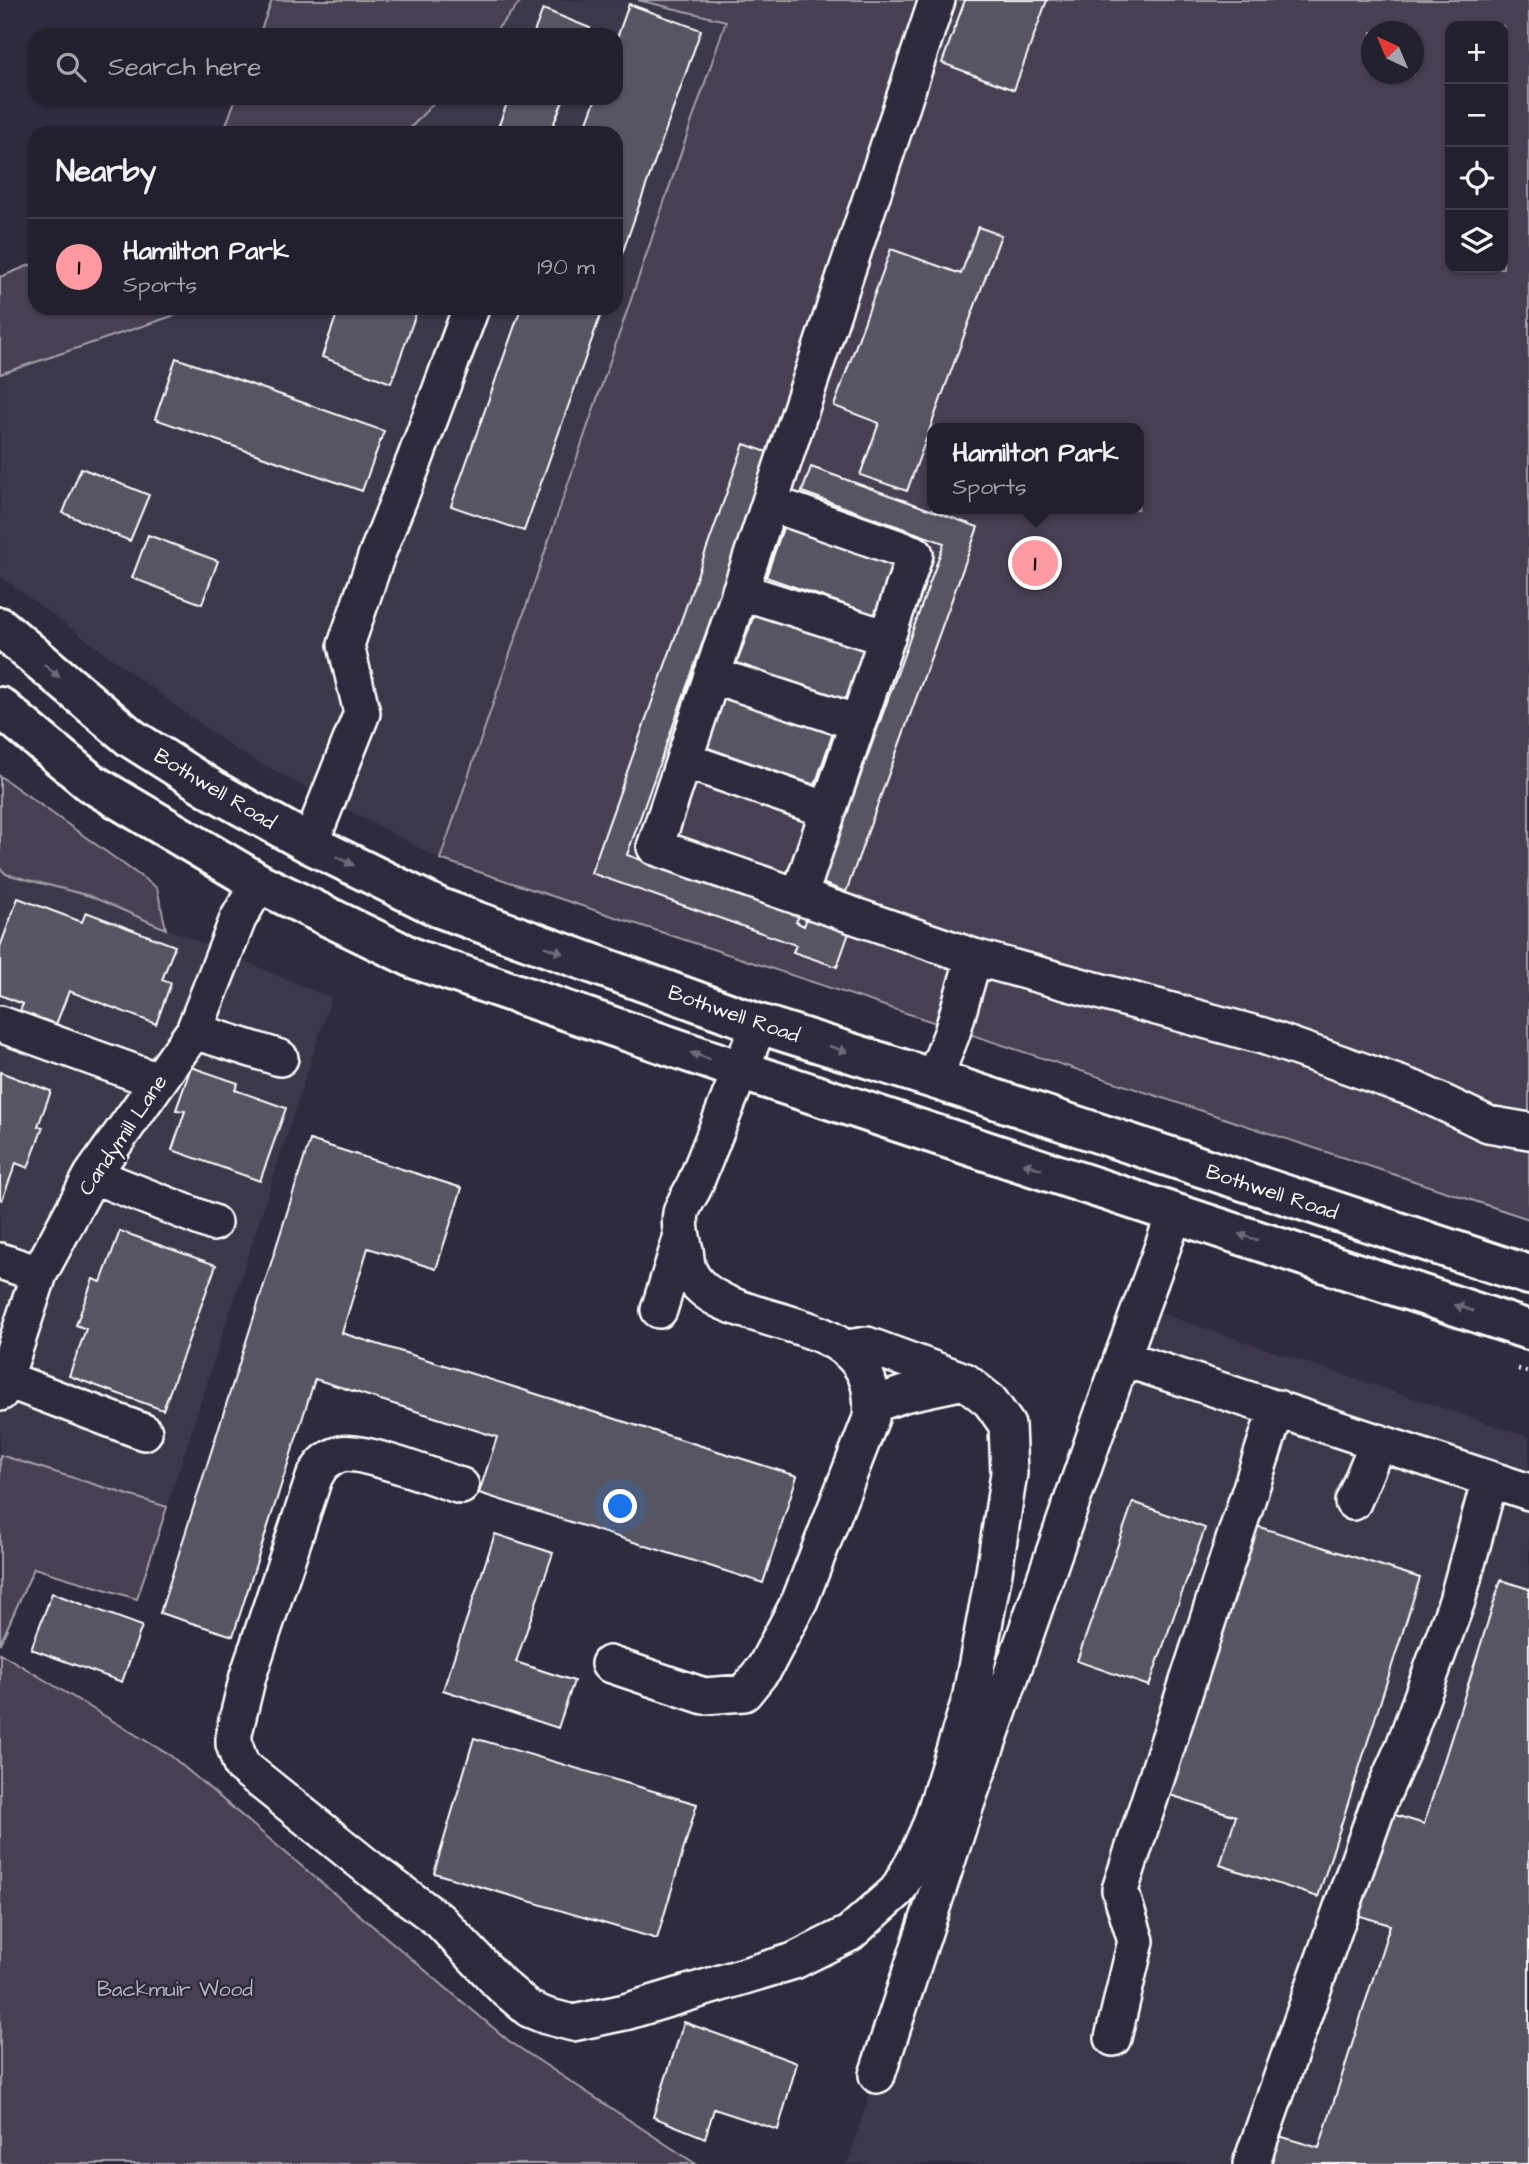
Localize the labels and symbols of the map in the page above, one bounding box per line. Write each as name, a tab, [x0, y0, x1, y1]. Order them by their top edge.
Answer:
north arrow	[1361, 21, 1424, 84]
pin: 1	[1012, 537, 1058, 589]
one-way arrow	[44, 663, 61, 678]
street label: Bothwell Road	[149, 741, 281, 837]
one-way arrow	[335, 856, 355, 867]
one-way arrow	[543, 945, 564, 956]
street label: Bothwell Road	[664, 978, 804, 1050]
one-way arrow	[828, 1044, 849, 1055]
one-way arrow	[689, 1050, 710, 1061]
street label: Candymill Lane	[72, 1069, 176, 1202]
street label: Bothwell Road	[1202, 1157, 1342, 1227]
one-way arrow	[1022, 1160, 1043, 1171]
one-way arrow	[1238, 1231, 1259, 1241]
one-way arrow	[1454, 1302, 1475, 1313]
your location	[603, 1489, 637, 1523]
park label: Backmuir Wood	[97, 1975, 253, 2004]

